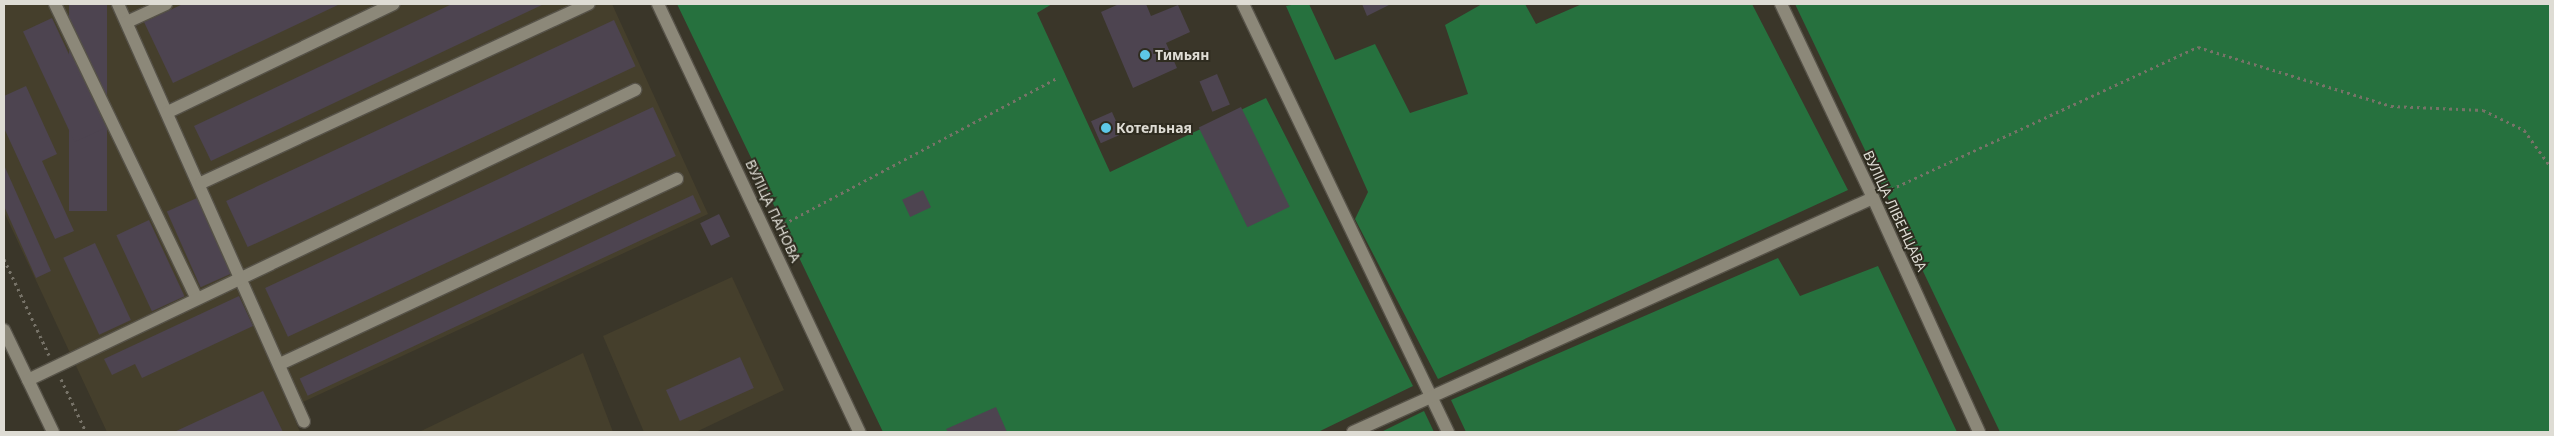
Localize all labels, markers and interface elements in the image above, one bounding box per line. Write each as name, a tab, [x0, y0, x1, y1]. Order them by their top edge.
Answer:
place label: Тимьян	[1155, 47, 1209, 63]
marker: Тимьян	[1139, 49, 1151, 61]
place label: Котельная	[1116, 120, 1192, 136]
marker: Котельная	[1100, 122, 1112, 134]
street label: ВУЛІЦА ЛІВЕНЦАВА	[1860, 148, 1930, 274]
street label: ВУЛІЦА ПАНОВА	[742, 157, 804, 265]

